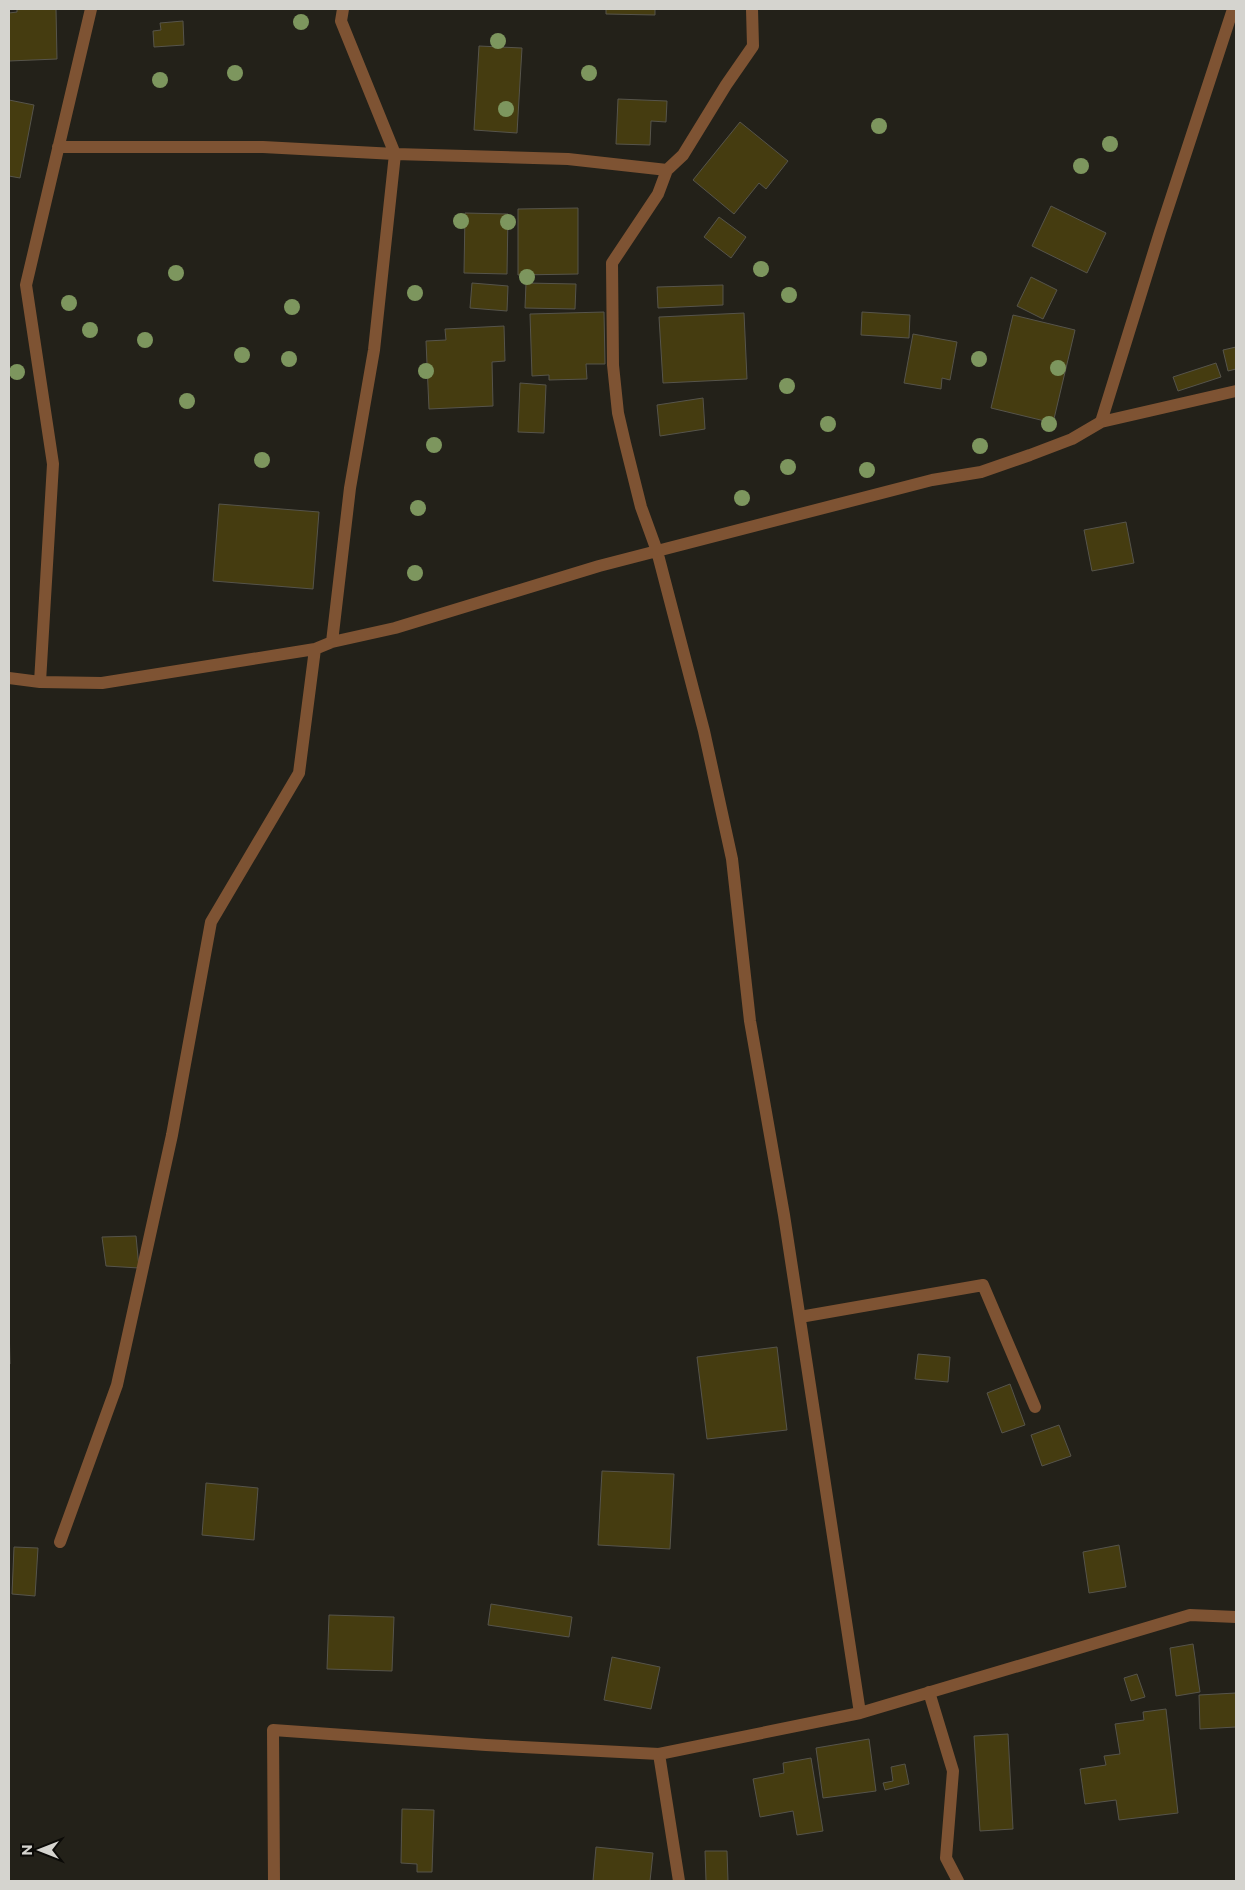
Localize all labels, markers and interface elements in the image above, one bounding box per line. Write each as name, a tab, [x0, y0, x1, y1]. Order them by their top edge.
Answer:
north arrow	[15, 1825, 65, 1875]
text: N	[18, 1844, 36, 1856]

